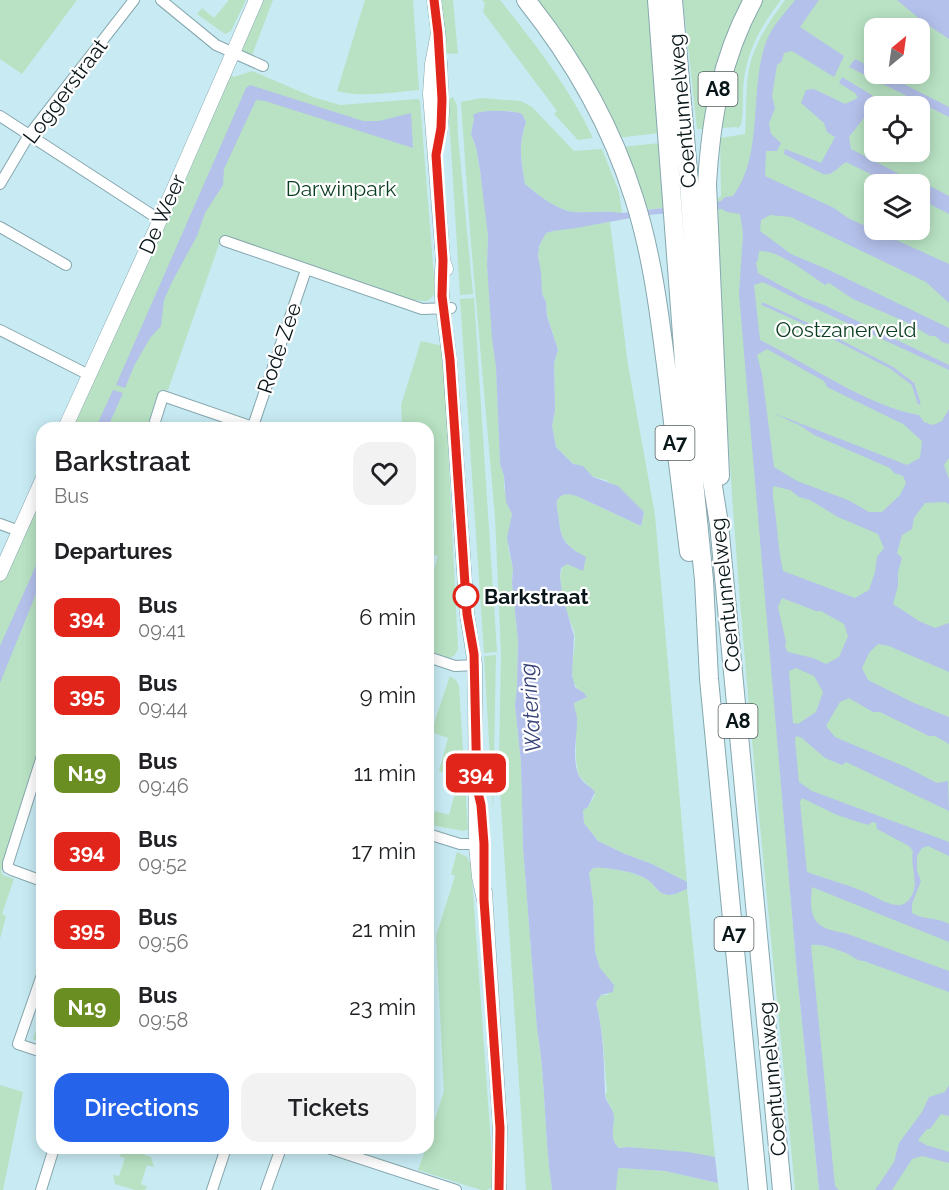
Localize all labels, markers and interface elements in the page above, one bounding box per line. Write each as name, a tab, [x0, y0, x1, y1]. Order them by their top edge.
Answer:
north arrow	[864, 18, 930, 84]
map controls	[864, 18, 930, 240]
street label: Coentunnelweg	[663, 33, 701, 189]
street label: Loggerstraat	[18, 34, 112, 148]
road number: A8	[698, 72, 738, 106]
button: locate	[864, 96, 930, 162]
street label: De Weer	[133, 170, 191, 258]
button: layers	[864, 174, 930, 240]
park label: Darwinpark	[286, 176, 396, 201]
street label: Rode Zee	[252, 299, 306, 397]
park label: Oostzanerveld	[775, 317, 917, 342]
road number: A7	[656, 426, 694, 460]
button: heart	[353, 442, 416, 505]
text: Barkstraat	[54, 445, 191, 478]
text: Bus	[54, 484, 89, 508]
street label: Coentunnelweg	[704, 517, 746, 673]
text: Departures	[54, 538, 172, 564]
marker: Barkstraat	[453, 583, 479, 609]
place label: Barkstraat	[484, 584, 589, 609]
text: Bus	[138, 592, 177, 618]
text: 6 min	[359, 604, 416, 630]
text: 394	[69, 605, 105, 630]
text: 09:41	[138, 618, 185, 642]
water label: Watering	[514, 662, 546, 754]
text: Bus	[138, 670, 177, 696]
text: 9 min	[360, 682, 416, 708]
text: 395	[69, 683, 105, 708]
text: 09:44	[138, 696, 188, 720]
road number: A8	[718, 704, 758, 738]
text: Bus	[138, 748, 177, 774]
line badge: 394	[442, 754, 510, 792]
text: 11 min	[354, 760, 416, 786]
text: N19	[68, 761, 106, 786]
text: 394	[458, 761, 494, 786]
text: 09:46	[138, 774, 189, 798]
text: Bus	[138, 826, 177, 852]
text: 17 min	[351, 838, 416, 864]
text: 394	[69, 839, 105, 864]
text: 09:52	[138, 852, 187, 876]
text: Bus	[138, 904, 177, 930]
text: 21 min	[352, 916, 416, 942]
text: 395	[69, 917, 105, 942]
road number: A7	[714, 917, 754, 951]
text: 09:56	[138, 930, 189, 954]
text: Bus	[138, 982, 177, 1008]
text: 23 min	[349, 994, 416, 1020]
text: N19	[68, 995, 106, 1020]
street label: Coentunnelweg	[753, 1001, 791, 1157]
text: 09:58	[138, 1008, 188, 1032]
button: Directions	[54, 1073, 229, 1142]
button: Tickets	[241, 1073, 416, 1142]

